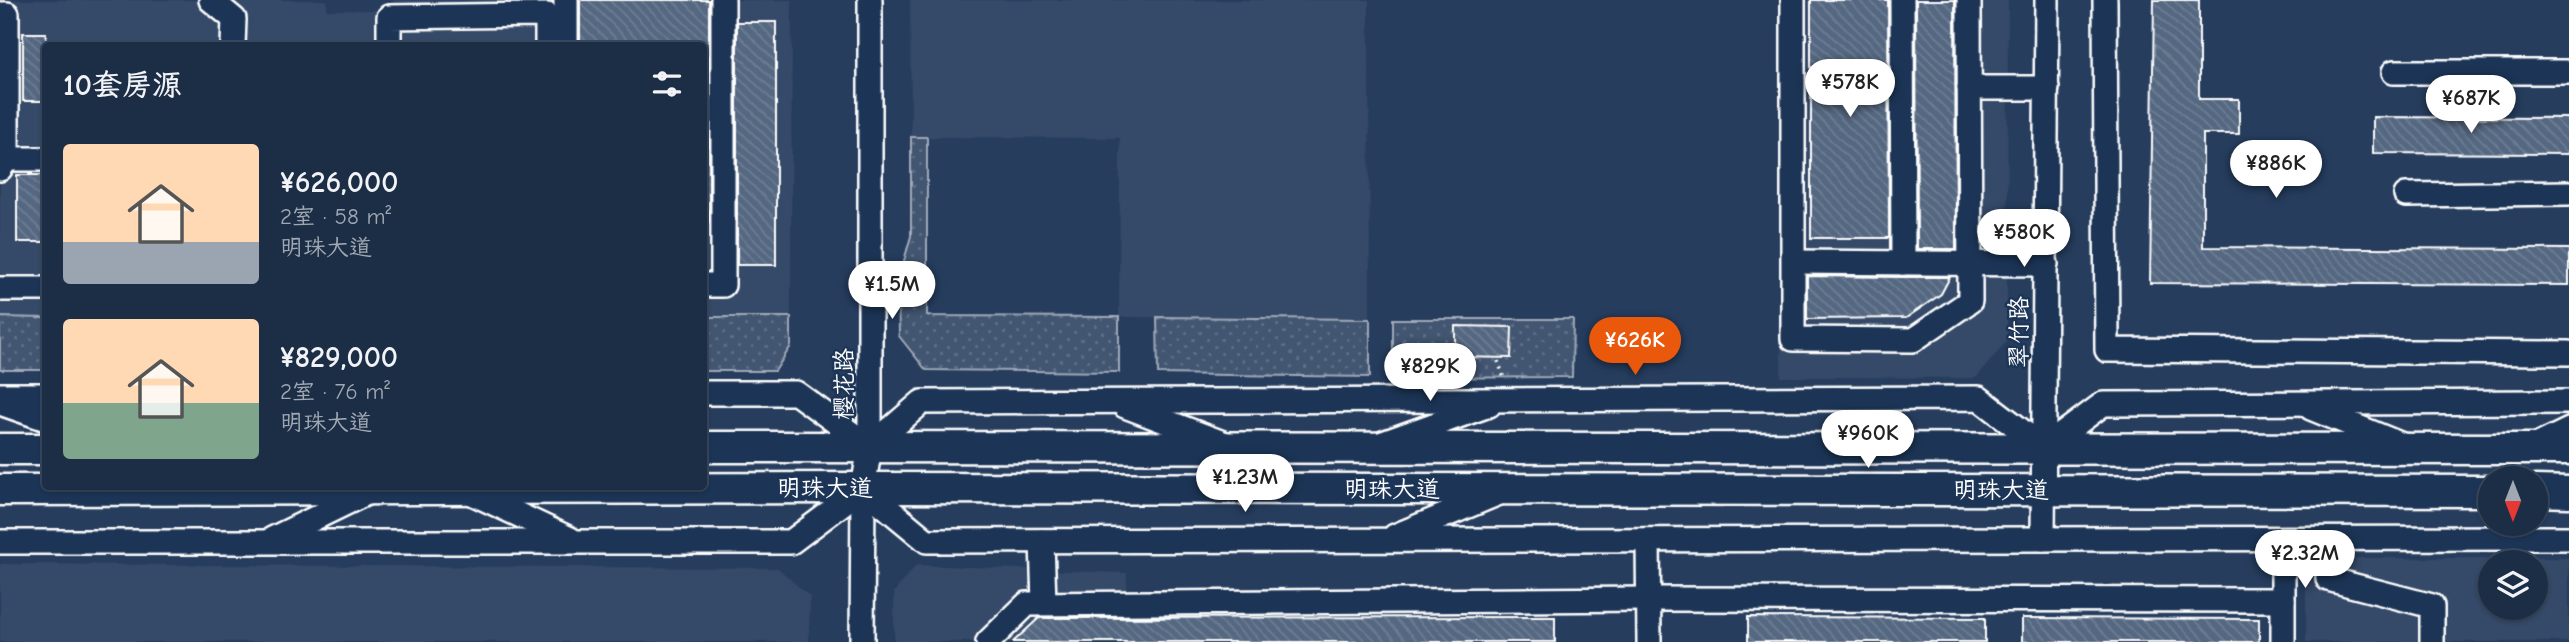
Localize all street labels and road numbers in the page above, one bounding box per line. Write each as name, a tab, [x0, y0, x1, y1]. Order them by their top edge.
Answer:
street label: 翠竹路	[2005, 296, 2033, 368]
street label: 樱花路	[830, 348, 858, 420]
street label: 明珠大道	[777, 474, 873, 502]
street label: 明珠大道	[1344, 475, 1440, 503]
street label: 明珠大道	[1953, 476, 2049, 504]

